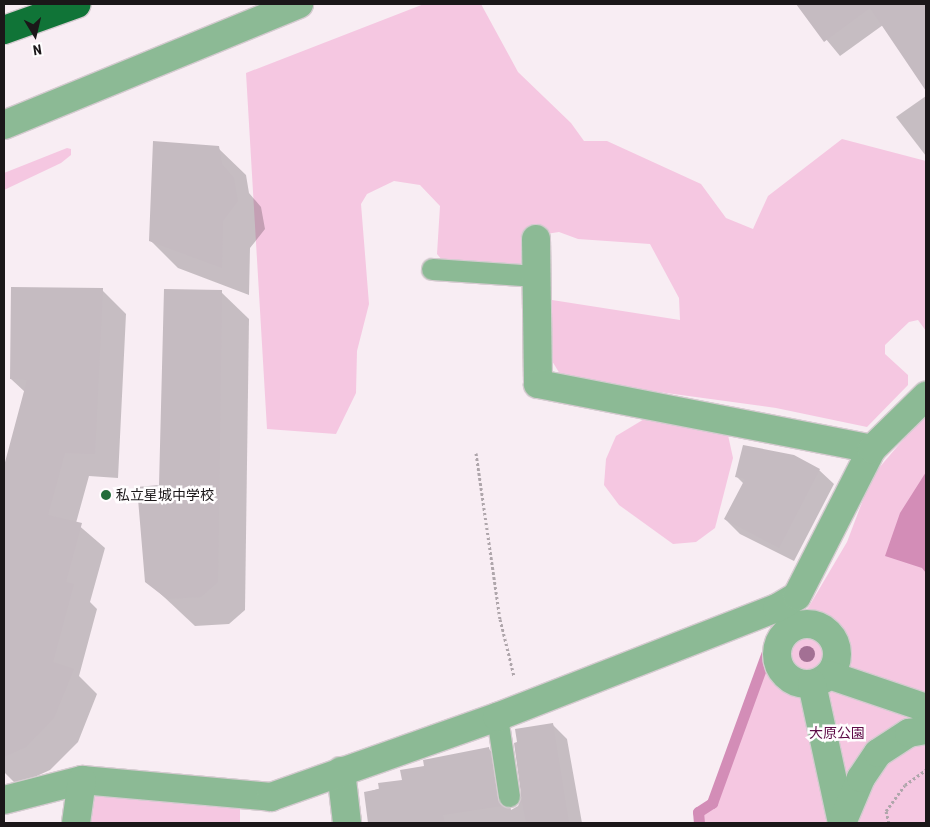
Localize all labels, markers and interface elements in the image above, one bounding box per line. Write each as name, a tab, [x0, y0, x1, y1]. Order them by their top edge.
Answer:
north arrow	[10, 10, 60, 60]
text: N	[32, 41, 43, 58]
place label: 私立星城中学校	[116, 487, 214, 503]
marker: 私立星城中学校	[100, 489, 112, 501]
park label: 大原公園	[809, 725, 865, 741]

